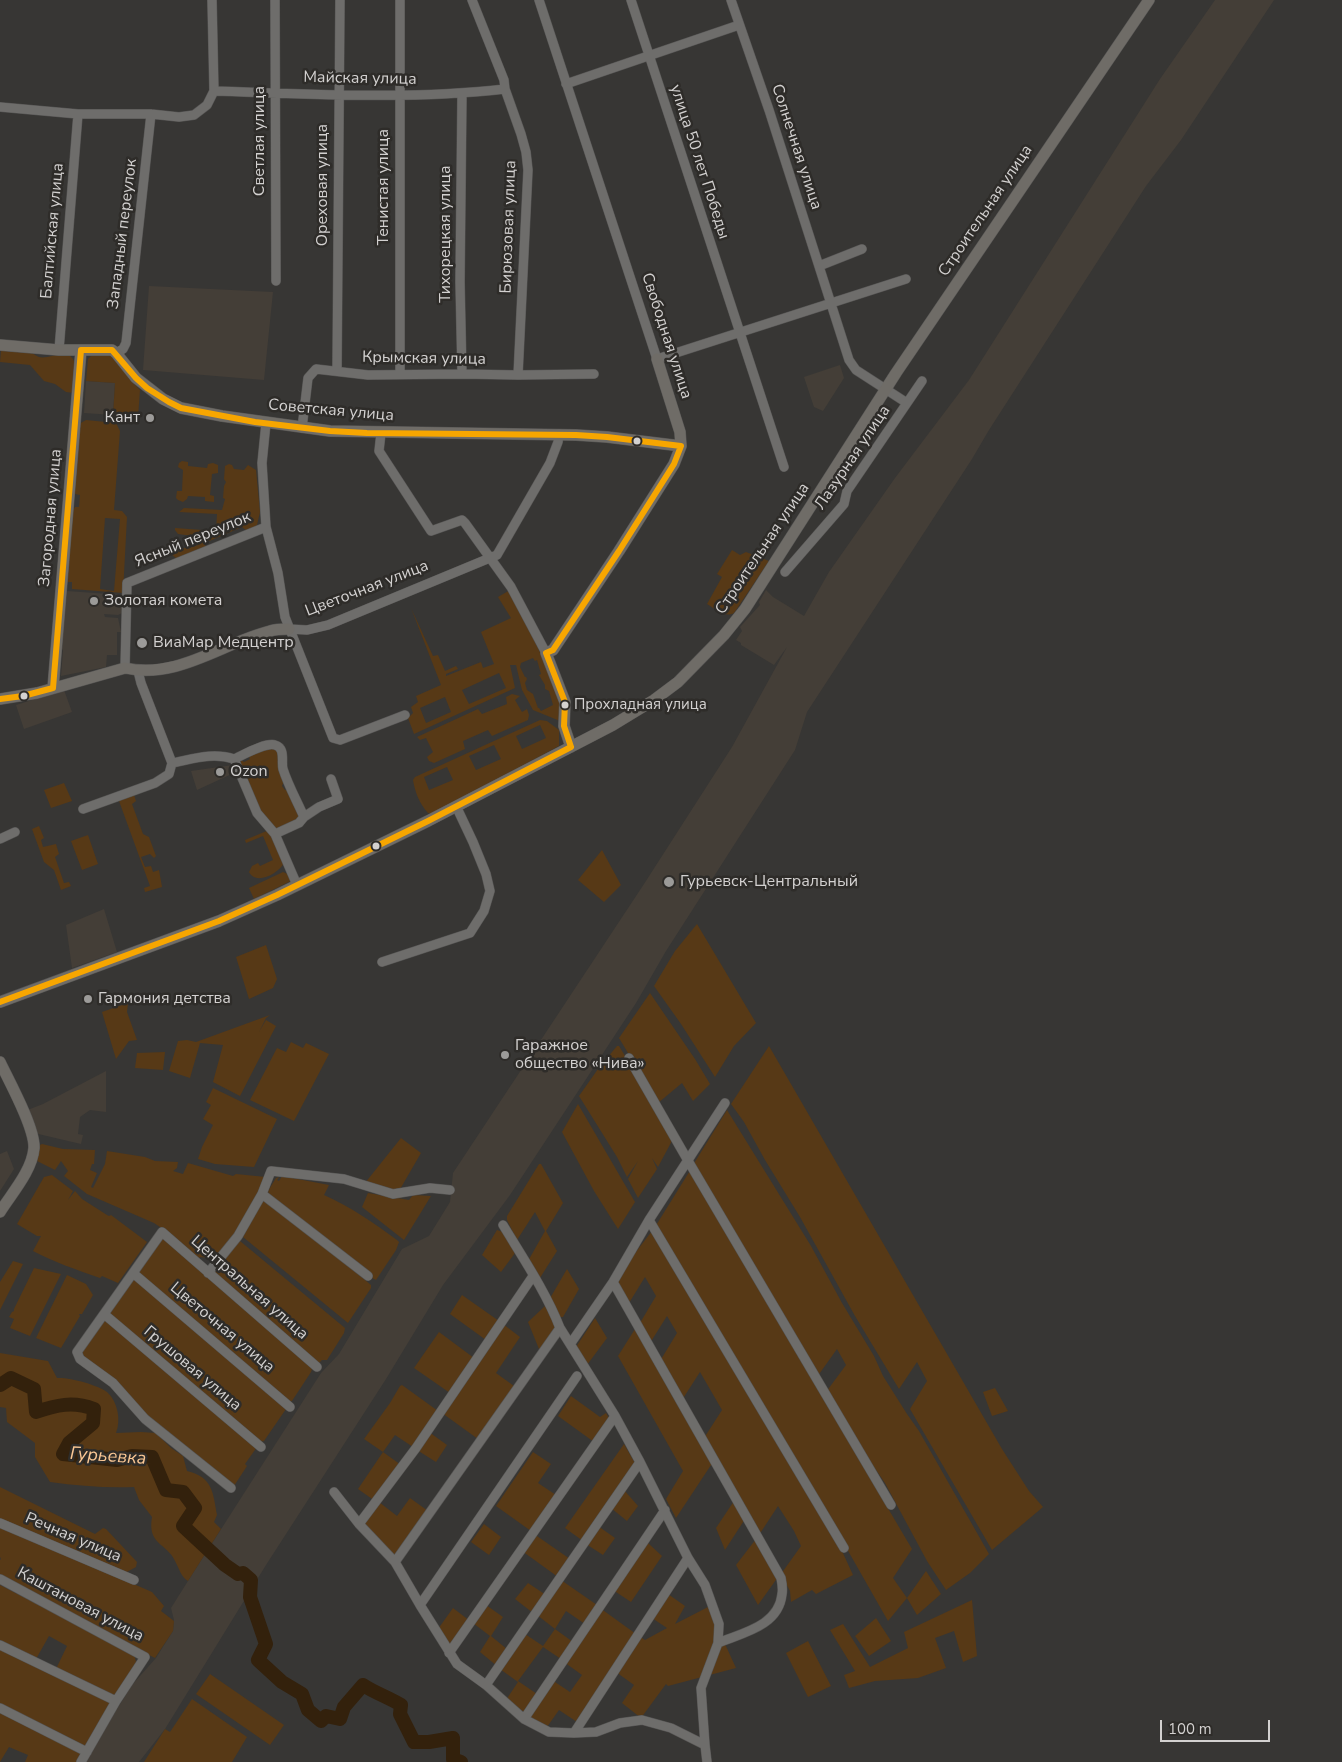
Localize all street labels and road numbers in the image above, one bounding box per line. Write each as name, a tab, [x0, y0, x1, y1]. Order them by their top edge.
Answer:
street label: Майская улица	[303, 68, 417, 90]
street label: улица 50 лет Победы	[665, 82, 733, 242]
street label: Солнечная улица	[767, 82, 825, 212]
street label: Светлая улица	[250, 86, 270, 196]
street label: Ореховая улица	[313, 124, 333, 246]
street label: Тенистая улица	[374, 129, 394, 245]
street label: Строительная улица	[935, 142, 1037, 280]
street label: Западный переулок	[104, 158, 142, 310]
street label: Бирюзовая улица	[497, 160, 521, 294]
street label: Балтийская улица	[38, 162, 68, 300]
street label: Тихорецкая улица	[436, 165, 456, 303]
street label: Свободная улица	[637, 270, 695, 402]
street label: Крымская улица	[362, 348, 486, 370]
street label: Советская улица	[267, 396, 395, 426]
street label: Лазурная улица	[811, 402, 895, 514]
street label: Загородная улица	[35, 448, 67, 588]
street label: Строительная улица	[712, 480, 814, 618]
street label: Ясный переулок	[132, 508, 254, 572]
street label: Цветочная улица	[303, 557, 431, 621]
street label: Центральная улица	[186, 1232, 312, 1344]
street label: Цветочная улица	[166, 1279, 278, 1377]
street label: Грушовая улица	[139, 1323, 245, 1415]
street label: Речная улица	[22, 1509, 124, 1567]
street label: Каштановая улица	[13, 1564, 147, 1646]

